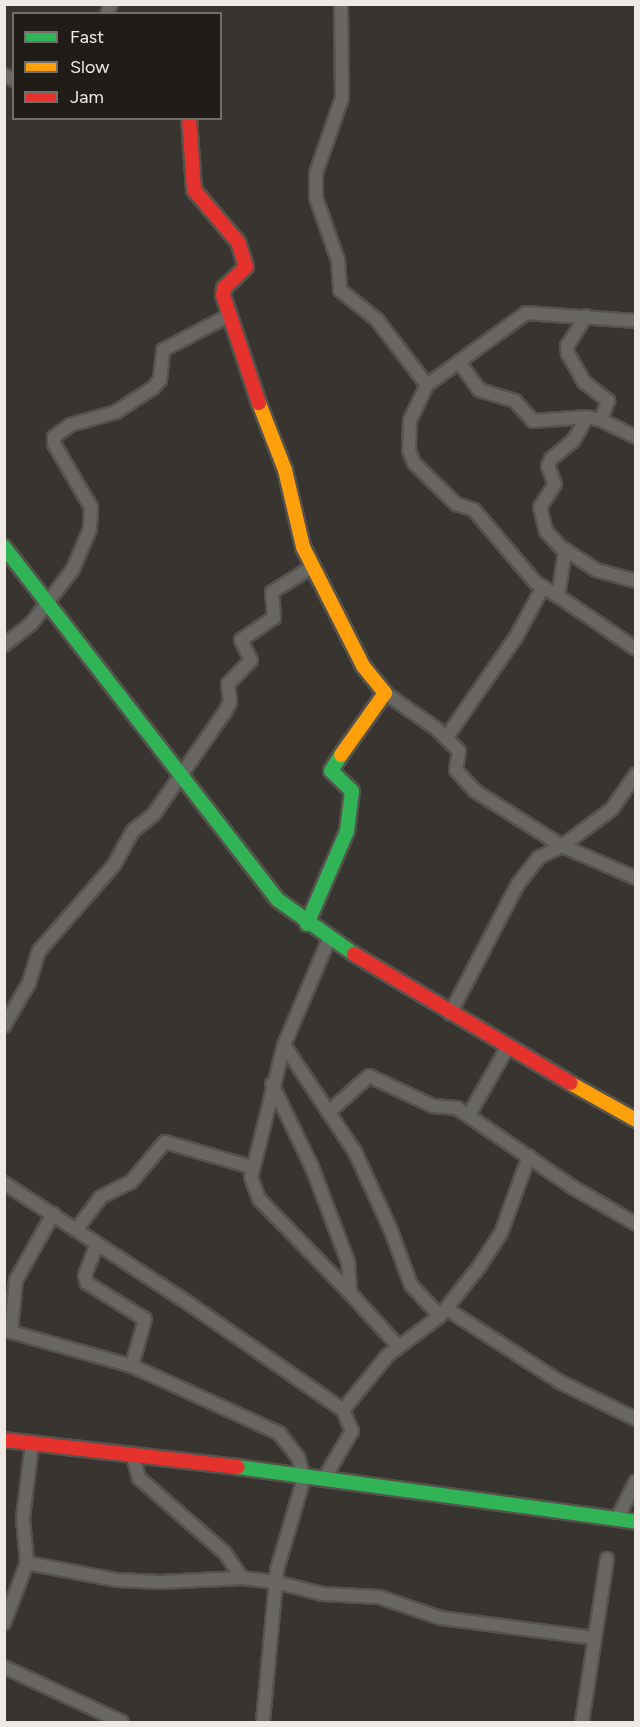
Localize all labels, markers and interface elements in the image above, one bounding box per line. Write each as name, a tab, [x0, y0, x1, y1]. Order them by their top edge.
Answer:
legend	[12, 12, 222, 120]
text: Fast	[70, 26, 104, 48]
text: Slow	[70, 56, 109, 78]
text: Jam	[70, 86, 104, 108]

